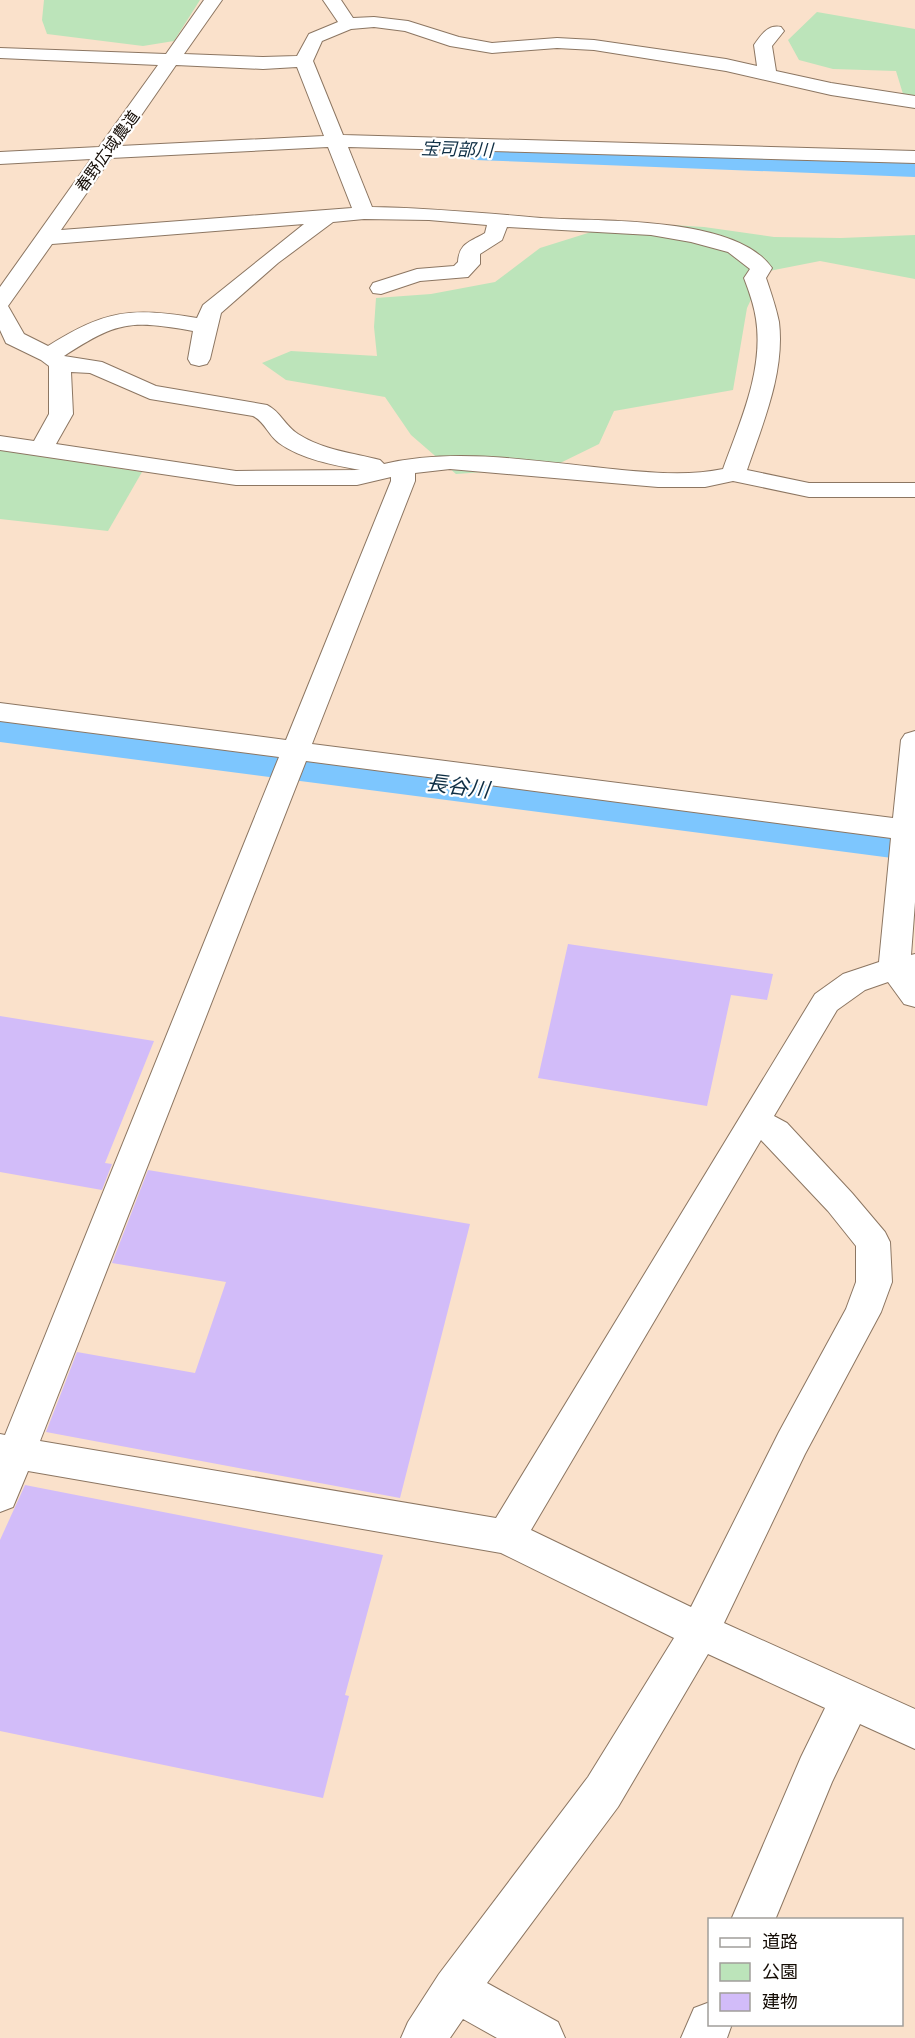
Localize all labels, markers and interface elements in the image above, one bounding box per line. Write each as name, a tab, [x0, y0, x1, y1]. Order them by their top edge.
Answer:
street label: 春野広域農道	[71, 106, 143, 196]
water label: 宝司部川	[421, 136, 495, 162]
water label: 長谷川	[425, 769, 493, 803]
legend	[708, 1918, 903, 2026]
text: 道路	[762, 1930, 798, 1953]
text: 公園	[762, 1960, 798, 1983]
text: 建物	[762, 1990, 798, 2013]

